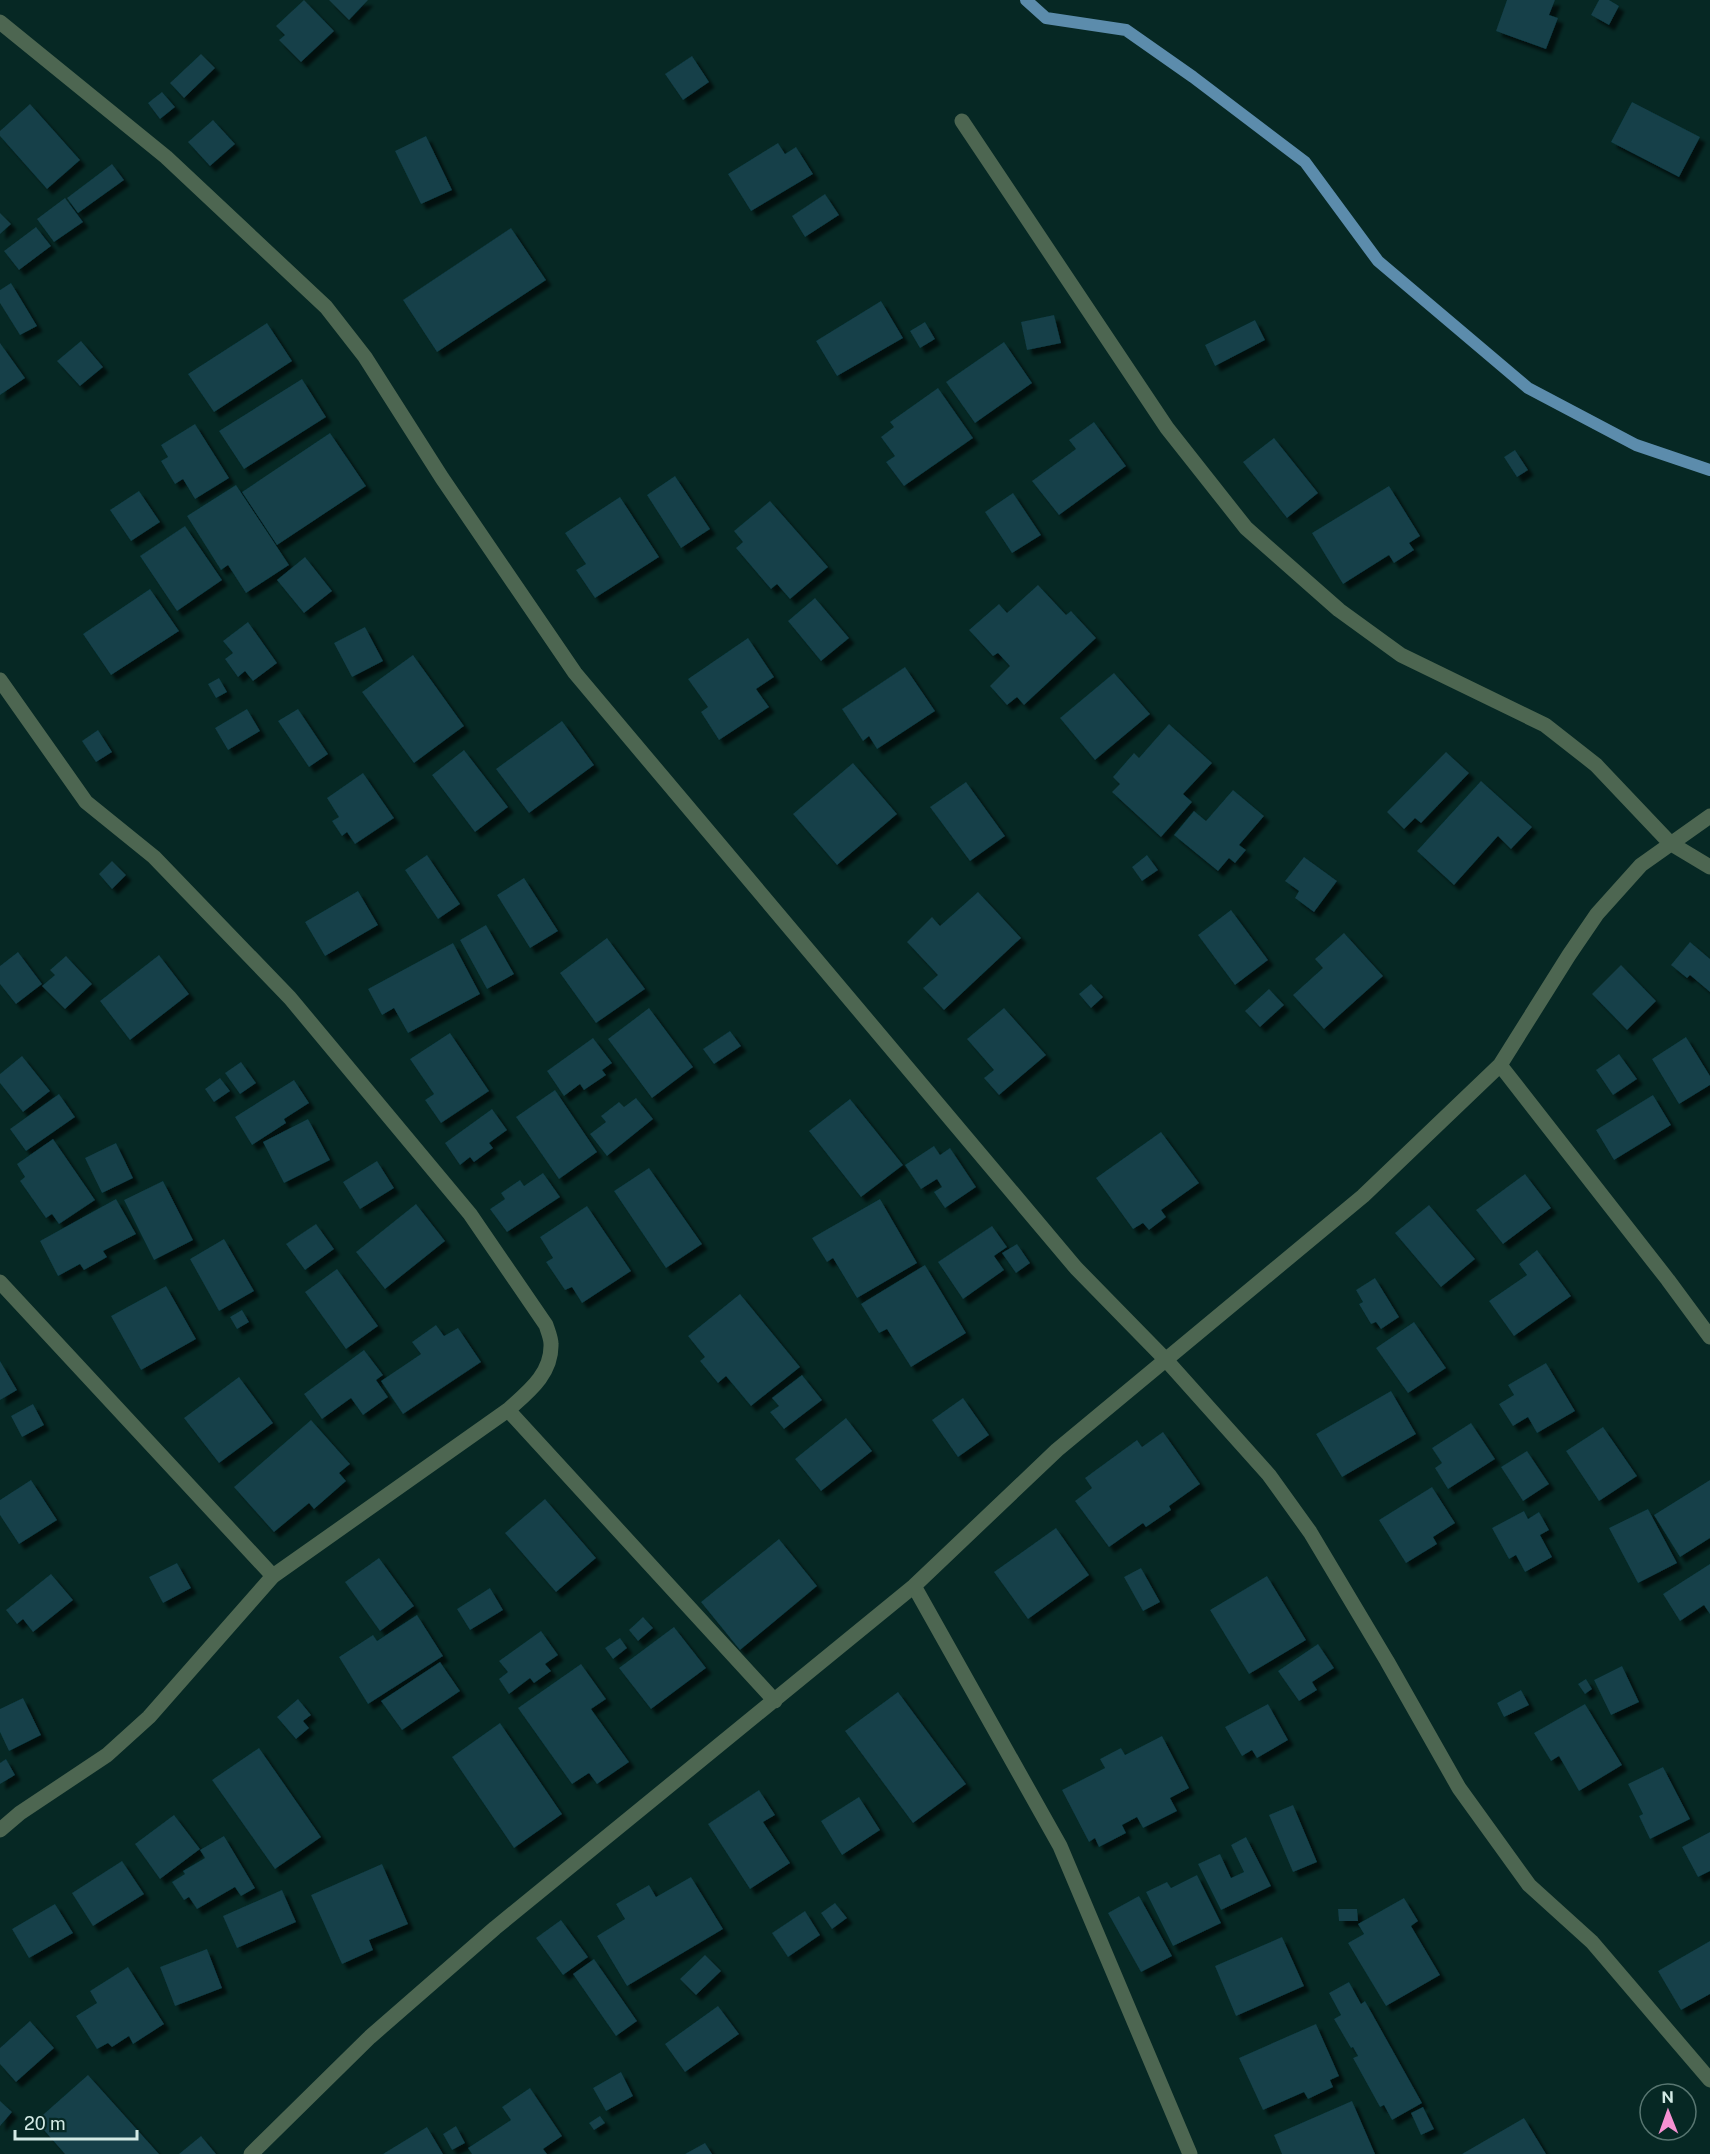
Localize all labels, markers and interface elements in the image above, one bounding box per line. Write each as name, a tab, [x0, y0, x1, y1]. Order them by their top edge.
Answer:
north arrow	[1638, 2082, 1698, 2142]
text: N	[1661, 2088, 1674, 2107]
scale bar	[15, 2103, 136, 2141]
text: 20 m	[24, 2113, 66, 2134]

